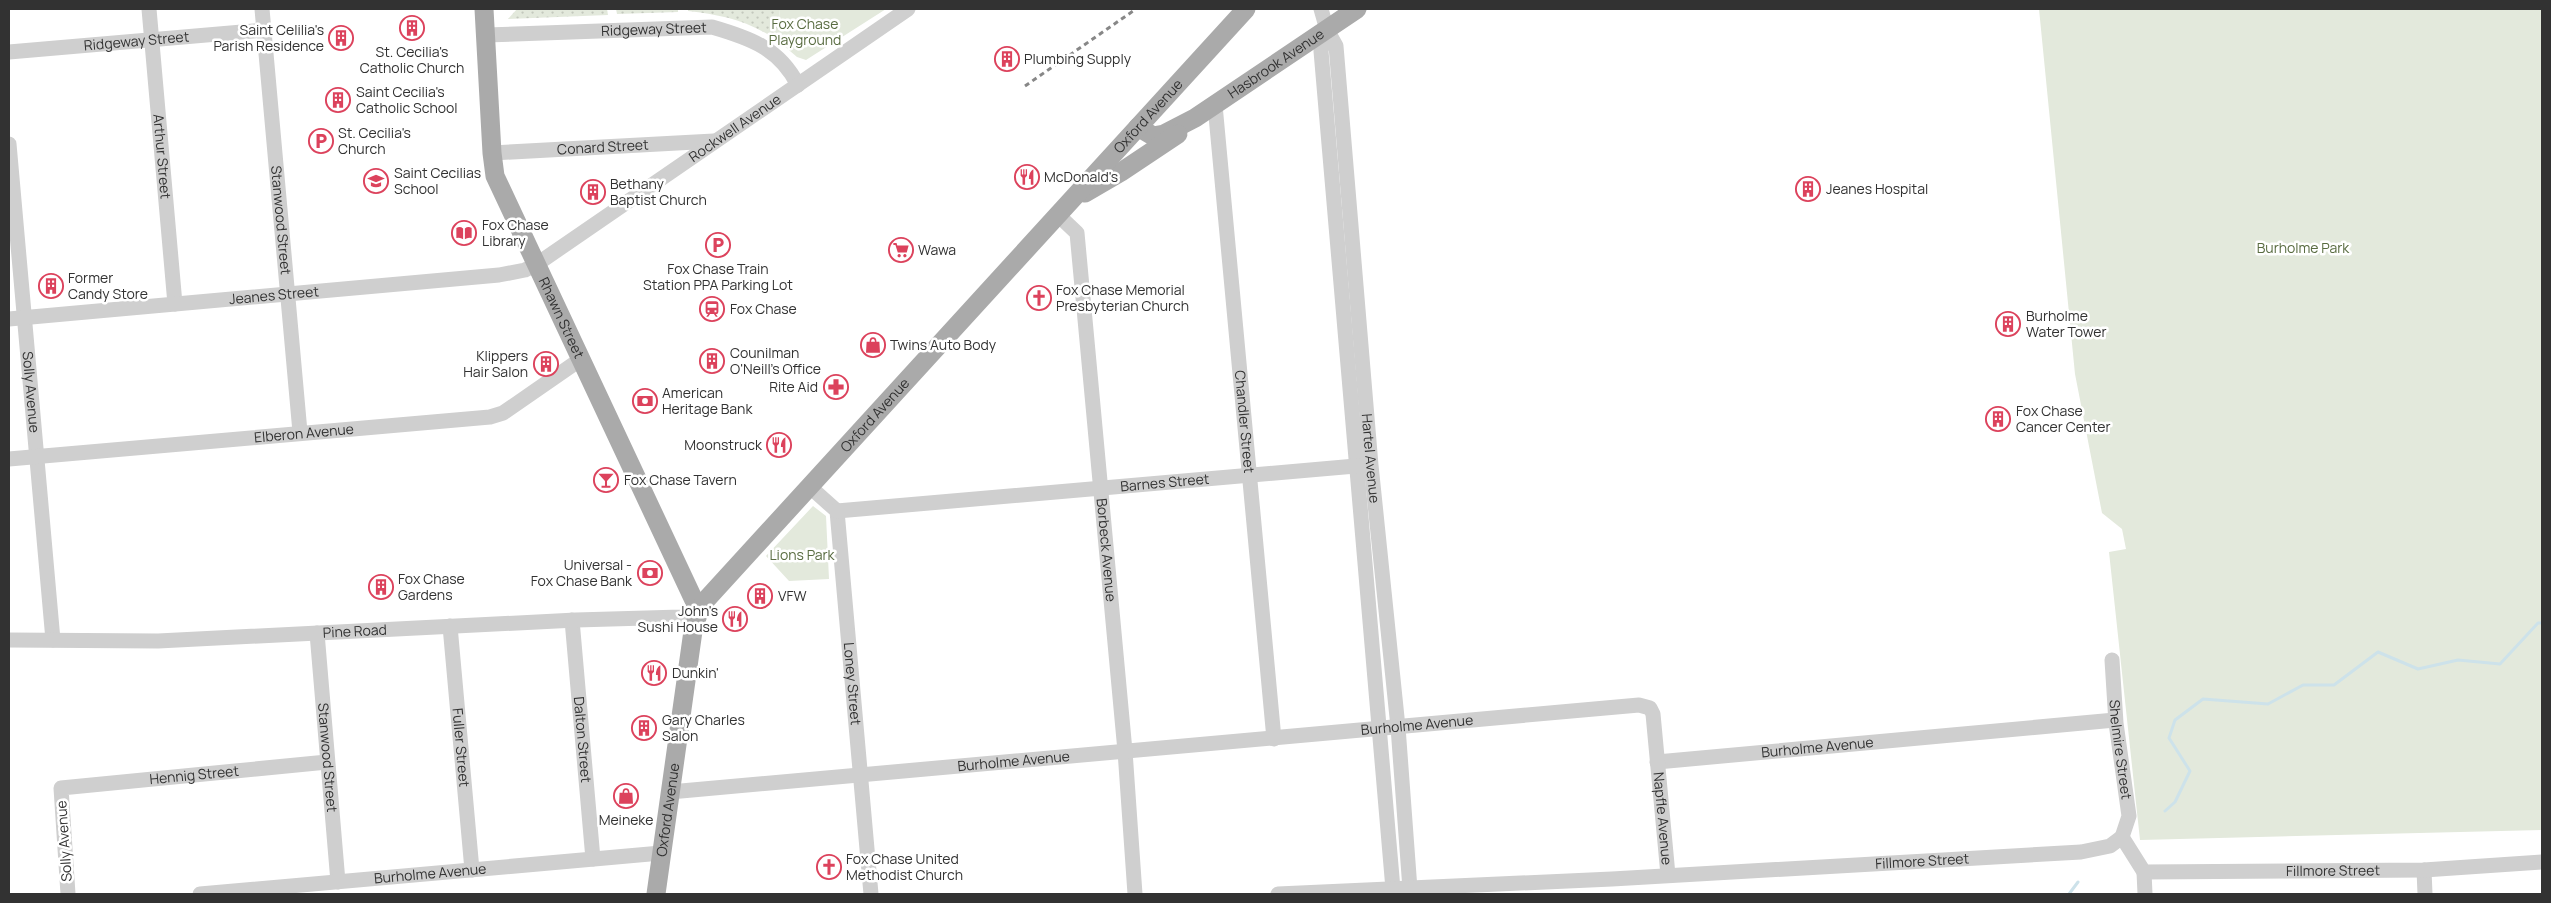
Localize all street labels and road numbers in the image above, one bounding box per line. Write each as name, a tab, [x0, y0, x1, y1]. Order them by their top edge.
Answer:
street label: Ridgeway Street	[601, 17, 707, 40]
street label: Hasbrook Avenue	[1224, 24, 1327, 102]
street label: Ridgeway Street	[83, 26, 190, 55]
street label: Oxford Avenue	[1109, 75, 1187, 157]
street label: Rockwell Avenue	[685, 89, 784, 166]
street label: Arthur Street	[149, 113, 176, 200]
street label: Conard Street	[557, 135, 649, 158]
street label: Stanwood Street	[267, 165, 296, 276]
street label: Rhawn Street	[535, 274, 589, 362]
street label: Jeanes Street	[228, 281, 320, 308]
street label: Solly Avenue	[18, 350, 45, 433]
street label: Chandler Street	[1231, 369, 1259, 474]
street label: Oxford Avenue	[836, 374, 913, 456]
street label: Hartel Avenue	[1358, 413, 1385, 504]
street label: Elberon Avenue	[253, 419, 355, 447]
street label: Barnes Street	[1119, 469, 1210, 495]
street label: Borbeck Avenue	[1093, 497, 1121, 603]
street label: Pine Road	[322, 620, 387, 642]
street label: Loney Street	[840, 641, 866, 726]
street label: Dalton Street	[570, 696, 596, 784]
street label: Shelmire Street	[2106, 699, 2137, 801]
street label: Stanwood Street	[314, 702, 342, 813]
street label: Fuller Street	[448, 707, 475, 788]
street label: Burholme Avenue	[1360, 710, 1474, 739]
street label: Burholme Avenue	[1760, 732, 1874, 761]
street label: Burholme Avenue	[957, 746, 1071, 775]
street label: Hennig Street	[148, 761, 240, 788]
street label: Oxford Avenue	[651, 762, 683, 858]
street label: Napfle Avenue	[1649, 771, 1677, 866]
street label: Solly Avenue	[51, 800, 76, 882]
street label: Fillmore Street	[1875, 848, 1970, 873]
street label: Burholme Avenue	[373, 859, 487, 887]
street label: Fillmore Street	[2286, 860, 2380, 880]

